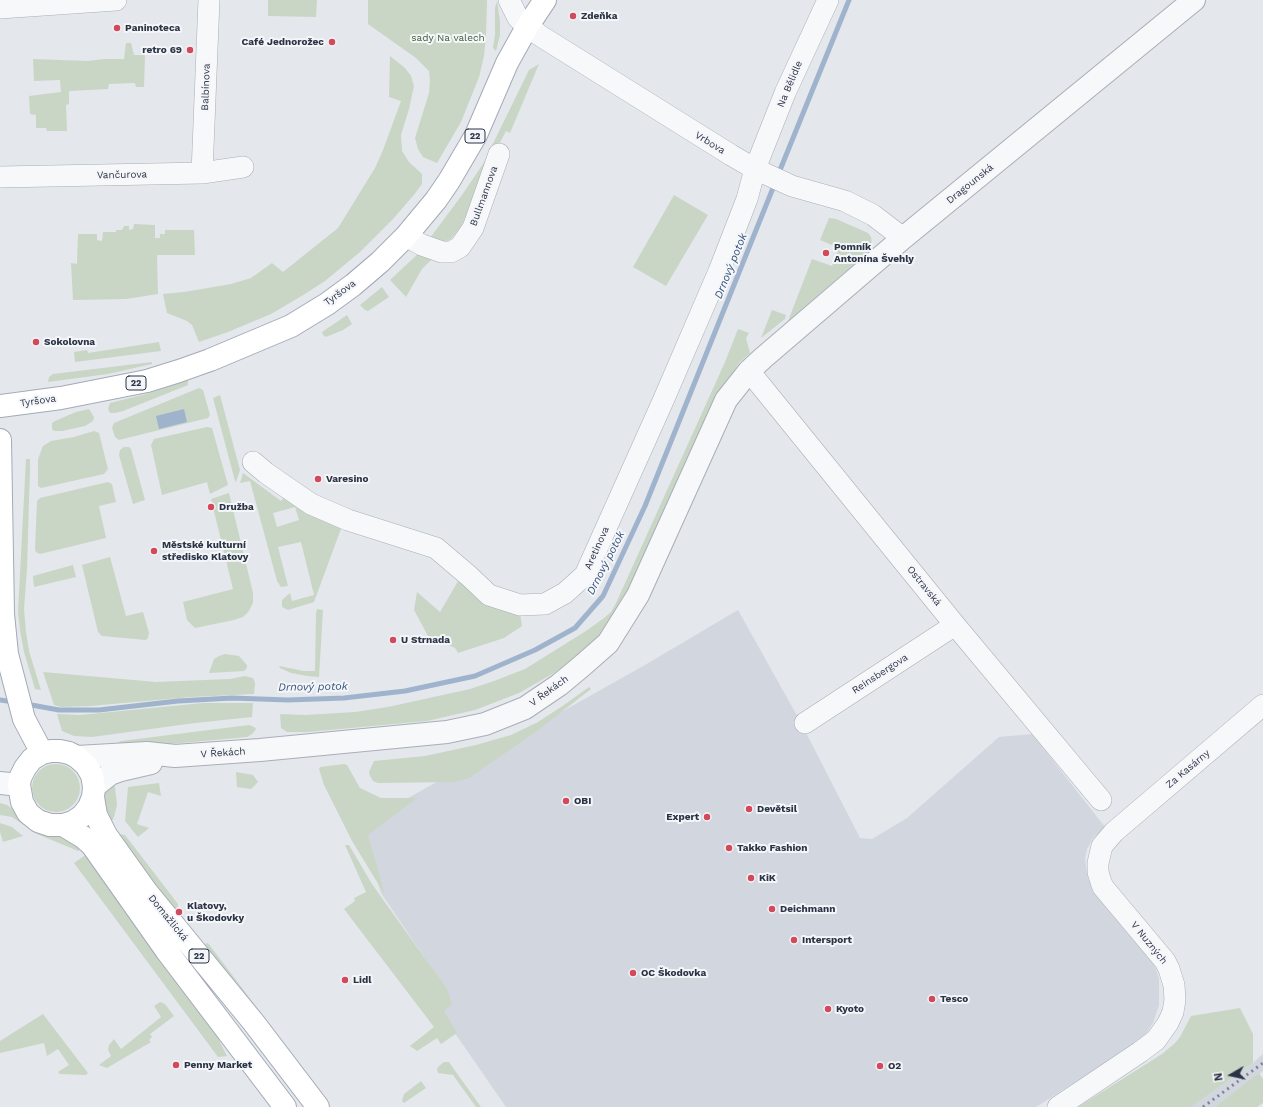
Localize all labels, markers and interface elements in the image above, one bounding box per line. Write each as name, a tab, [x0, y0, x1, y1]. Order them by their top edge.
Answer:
place label: Zdeňka	[581, 10, 617, 22]
marker: Zdeňka	[568, 11, 578, 21]
place label: Paninoteca	[125, 22, 180, 34]
marker: Paninoteca	[112, 23, 122, 33]
park label: sady Na valech	[411, 32, 485, 44]
place label: Café Jednorožec	[241, 36, 324, 48]
marker: Café Jednorožec	[327, 37, 337, 47]
place label: retro 69	[142, 44, 182, 56]
marker: retro 69	[185, 45, 195, 55]
street label: Na Bělidle	[775, 59, 805, 109]
street label: Balbínova	[199, 63, 213, 111]
road number: 22	[465, 129, 485, 143]
street label: Vrbova	[693, 129, 727, 157]
street label: Dragounská	[944, 161, 996, 207]
street label: Bullmannova	[468, 164, 500, 228]
street label: Vančurova	[97, 169, 147, 181]
water label: Drnový potok	[712, 231, 750, 301]
place label: Pomník Antonína Švehly	[834, 241, 914, 264]
marker: Pomník Antonína Švehly	[821, 248, 831, 258]
street label: Tyršova	[322, 277, 358, 309]
place label: Sokolovna	[44, 336, 95, 348]
marker: Sokolovna	[31, 337, 41, 347]
road number: 22	[126, 376, 146, 390]
street label: Tyršova	[19, 393, 57, 409]
place label: Varesino	[326, 473, 368, 485]
marker: Varesino	[313, 474, 323, 484]
place label: Družba	[219, 501, 254, 513]
marker: Družba	[206, 502, 216, 512]
street label: Aretinova	[582, 525, 612, 571]
water label: Drnový potok	[584, 529, 628, 597]
place label: Městské kulturní středisko Klatovy	[162, 539, 248, 562]
marker: Městské kulturní středisko Klatovy	[149, 546, 159, 556]
street label: Ostravská	[904, 564, 944, 608]
place label: U Strnada	[401, 634, 450, 646]
marker: U Strnada	[388, 635, 398, 645]
street label: Reinsbergova	[850, 651, 910, 697]
street label: V Řekách	[527, 673, 571, 709]
water label: Drnový potok	[278, 680, 348, 694]
street label: V Řekách	[200, 745, 246, 761]
street label: Za Kasárny	[1164, 747, 1212, 791]
place label: OBI	[574, 795, 591, 807]
marker: OBI	[561, 796, 571, 806]
place label: Devětsil	[757, 803, 797, 815]
marker: Devětsil	[744, 804, 754, 814]
place label: Expert	[666, 811, 699, 823]
marker: Expert	[702, 812, 712, 822]
place label: Takko Fashion	[737, 842, 808, 854]
marker: Takko Fashion	[724, 843, 734, 853]
place label: KiK	[759, 872, 776, 884]
marker: KiK	[746, 873, 756, 883]
street label: Domažlická	[146, 892, 190, 944]
place label: Klatovy, u Škodovky	[187, 900, 244, 924]
place label: Deichmann	[780, 903, 835, 915]
marker: Deichmann	[767, 904, 777, 914]
marker: Klatovy, u Škodovky	[174, 907, 184, 917]
street label: V Nuzných	[1128, 919, 1170, 967]
place label: Intersport	[802, 934, 852, 946]
marker: Intersport	[789, 935, 799, 945]
road number: 22	[189, 949, 209, 963]
place label: OC Škodovka	[641, 967, 706, 979]
marker: OC Škodovka	[628, 968, 638, 978]
place label: Lidl	[353, 974, 371, 986]
marker: Lidl	[340, 975, 350, 985]
place label: Tesco	[940, 993, 968, 1005]
marker: Tesco	[927, 994, 937, 1004]
place label: Kyoto	[836, 1003, 864, 1015]
marker: Kyoto	[823, 1004, 833, 1014]
north arrow	[1211, 1055, 1251, 1095]
place label: Penny Market	[184, 1059, 252, 1071]
marker: Penny Market	[171, 1060, 181, 1070]
place label: O2	[888, 1060, 901, 1072]
marker: O2	[875, 1061, 885, 1071]
text: N	[1212, 1072, 1226, 1082]

